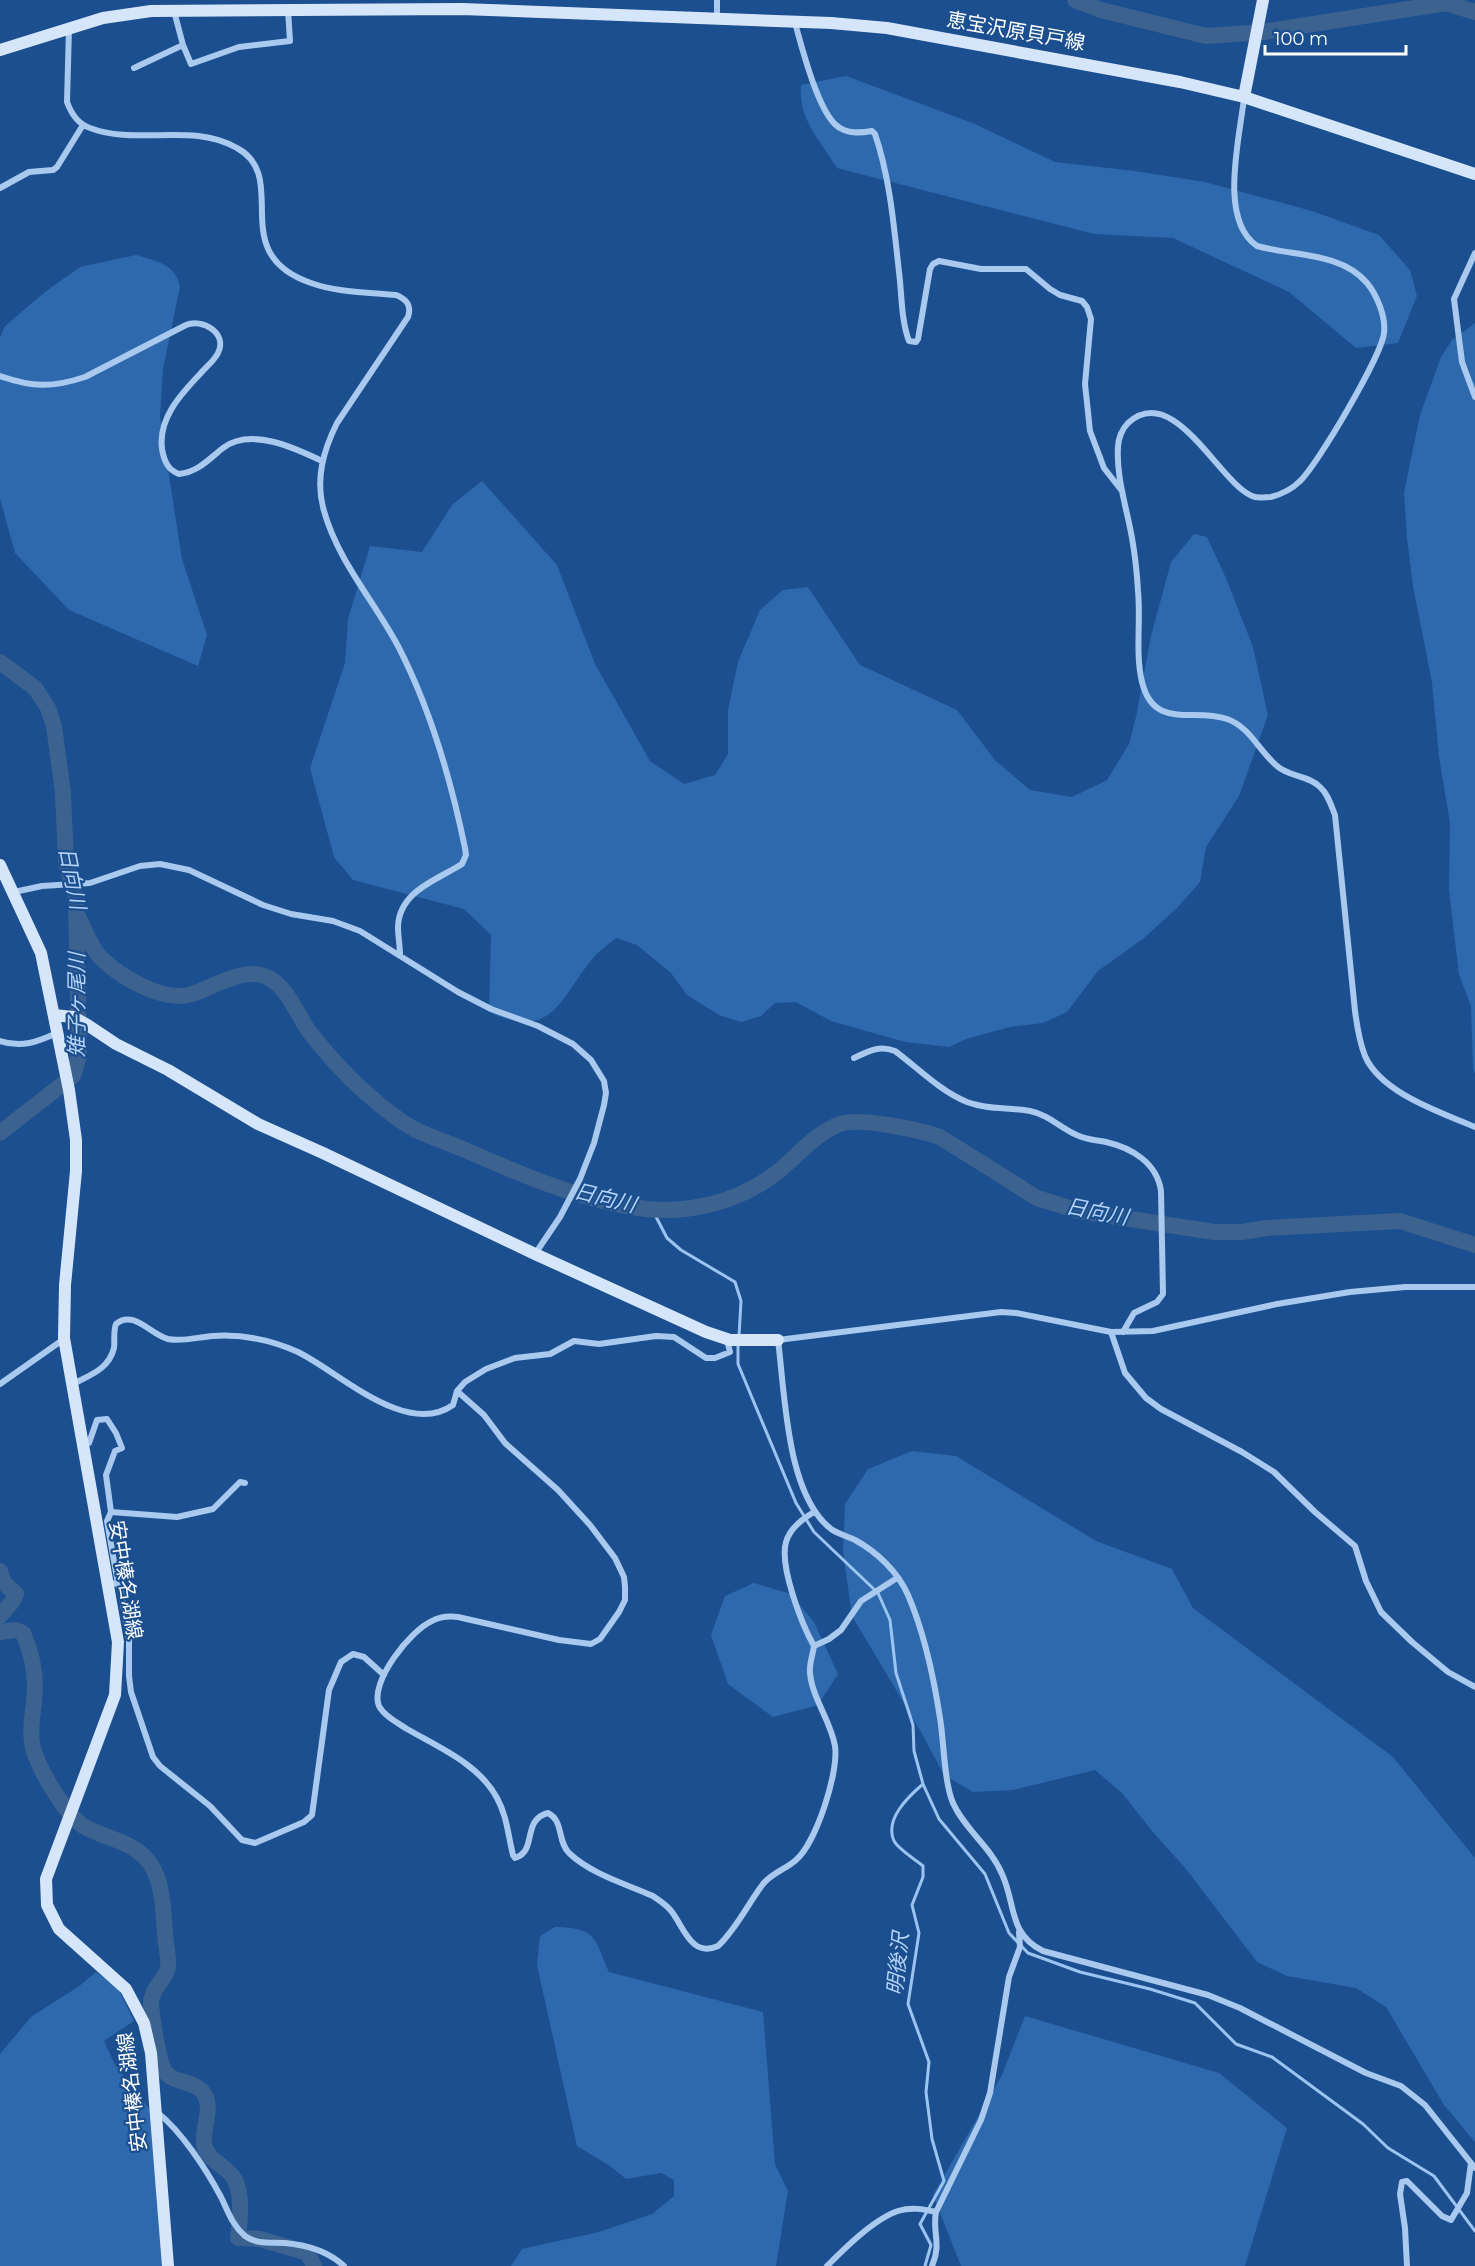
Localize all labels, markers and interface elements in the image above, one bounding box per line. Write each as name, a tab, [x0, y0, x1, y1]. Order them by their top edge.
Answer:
street label: 恵宝沢原貝戸線	[945, 7, 1087, 55]
scale bar	[1265, 18, 1406, 56]
text: 100 m	[1274, 28, 1328, 50]
water label: 日向川	[54, 845, 91, 913]
water label: 雉子ヶ尾川	[64, 951, 89, 1058]
water label: 日向川	[572, 1178, 641, 1218]
water label: 日向川	[1064, 1193, 1132, 1230]
street label: 安中榛名湖線	[105, 1519, 147, 1641]
water label: 明後沢	[882, 1928, 914, 1997]
street label: 安中榛名湖線	[113, 2031, 151, 2153]

